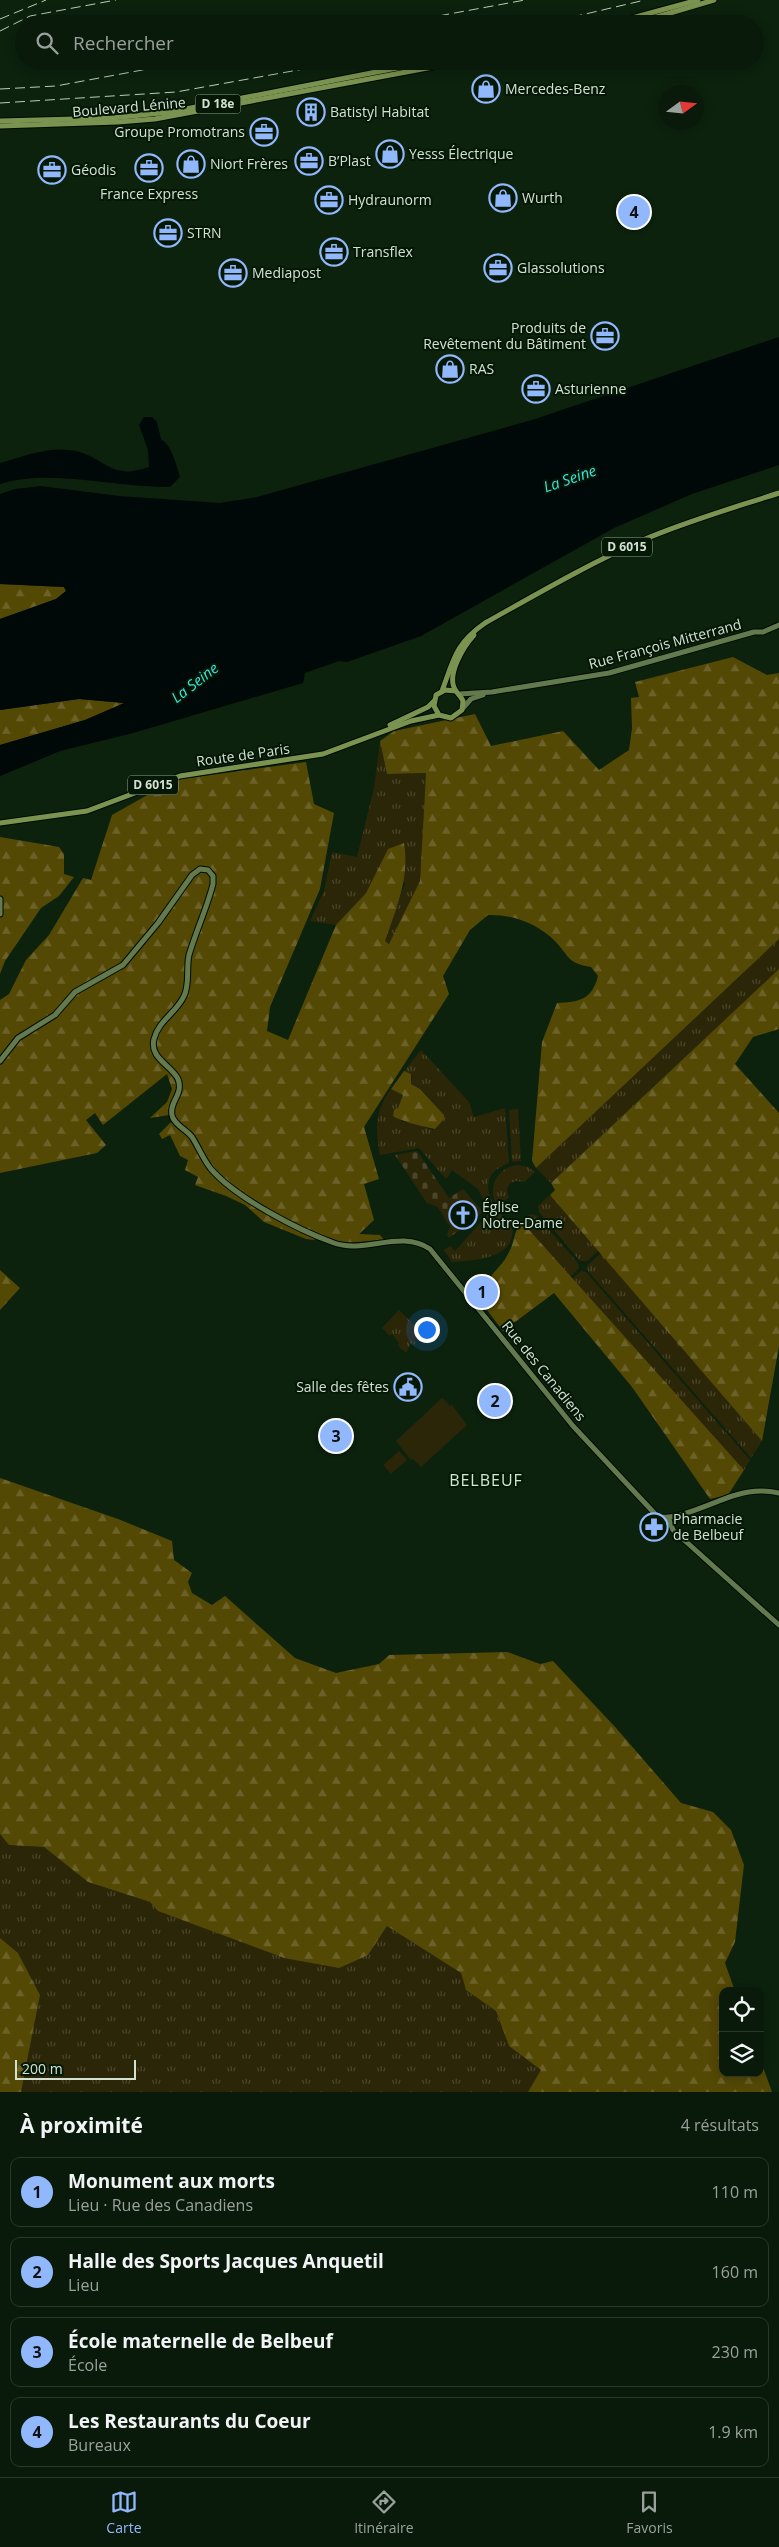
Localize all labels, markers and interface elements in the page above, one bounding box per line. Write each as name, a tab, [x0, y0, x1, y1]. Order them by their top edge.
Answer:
search box	[15, 15, 764, 70]
icon: search	[33, 29, 61, 57]
text: Rechercher	[73, 30, 174, 56]
shop icon: Mercedes-Benz	[471, 74, 501, 104]
place label: Mercedes-Benz	[505, 79, 606, 98]
north arrow	[659, 85, 704, 130]
street label: Boulevard Lénine	[71, 92, 187, 121]
road number: D 18e	[196, 95, 240, 114]
building icon: Batistyl Habitat	[296, 97, 326, 127]
place label: Batistyl Habitat	[330, 102, 429, 121]
office icon: Groupe Promotrans	[249, 117, 279, 147]
place label: Groupe Promotrans	[114, 122, 245, 141]
shop icon: Yesss Électrique	[375, 139, 405, 169]
place label: Yesss Électrique	[409, 144, 514, 163]
office icon: B’Plast	[294, 146, 324, 176]
shop icon: Niort Frères	[176, 149, 206, 179]
place label: B’Plast	[328, 151, 371, 170]
office icon: France Express	[134, 153, 164, 183]
place label: Niort Frères	[210, 154, 288, 173]
office icon: Géodis	[37, 155, 67, 185]
place label: Géodis	[71, 160, 117, 179]
shop icon: Wurth	[488, 183, 518, 213]
place label: France Express	[100, 184, 198, 203]
office icon: Hydraunorm	[314, 185, 344, 215]
place label: Wurth	[522, 188, 563, 207]
place label: Hydraunorm	[348, 190, 432, 209]
pin: 4	[618, 193, 650, 231]
office icon: STRN	[153, 218, 183, 248]
place label: STRN	[187, 223, 222, 242]
office icon: Transflex	[319, 237, 349, 267]
place label: Transflex	[353, 242, 414, 261]
office icon: Glassolutions	[483, 253, 513, 283]
office icon: Mediapost	[218, 258, 248, 288]
place label: Glassolutions	[517, 258, 605, 277]
place label: Mediapost	[252, 263, 321, 282]
place label: Produits de Revêtement du Bâtiment	[423, 318, 586, 353]
office icon: Produits de Revêtement du Bâtiment	[590, 321, 620, 351]
shop icon: RAS	[435, 354, 465, 384]
place label: RAS	[469, 359, 494, 378]
office icon: Asturienne	[521, 374, 551, 404]
place label: Asturienne	[555, 379, 626, 398]
water label: La Seine	[541, 460, 599, 496]
road number: D 6015	[602, 538, 652, 556]
street label: Rue François Mitterrand	[586, 614, 743, 673]
water label: La Seine	[167, 657, 222, 707]
street label: Route de Paris	[195, 738, 291, 770]
road number: D 6015	[128, 776, 178, 794]
place label: Église Notre-Dame	[482, 1197, 563, 1232]
church icon: Église Notre-Dame	[448, 1200, 478, 1230]
pin: 1	[466, 1273, 498, 1311]
your location	[414, 1317, 440, 1343]
street label: Rue des Canadiens	[498, 1317, 591, 1425]
public building icon: Salle des fêtes	[393, 1372, 423, 1402]
place label: Salle des fêtes	[296, 1377, 389, 1396]
pin: 2	[479, 1382, 511, 1420]
pin: 3	[320, 1417, 352, 1455]
district label: BELBEUF	[449, 1469, 523, 1491]
place label: Pharmacie de Belbeuf	[673, 1509, 745, 1544]
pharmacy icon: Pharmacie de Belbeuf	[639, 1512, 669, 1542]
map controls	[719, 1987, 764, 2077]
button: locate	[719, 1987, 764, 2032]
button: layers	[719, 2032, 764, 2077]
scale bar	[15, 2057, 136, 2080]
text: 200 m	[22, 2059, 63, 2078]
text: À proximité	[20, 2111, 143, 2139]
text: 4 résultats	[681, 2114, 759, 2136]
text: Monument aux morts	[68, 2168, 275, 2194]
text: 1	[32, 2181, 42, 2203]
text: 110 m	[712, 2181, 758, 2203]
text: Lieu · Rue des Canadiens	[68, 2194, 253, 2216]
text: Halle des Sports Jacques Anquetil	[68, 2248, 384, 2274]
text: 2	[32, 2261, 42, 2283]
text: 160 m	[712, 2261, 758, 2283]
text: Lieu	[68, 2274, 99, 2296]
text: École maternelle de Belbeuf	[68, 2328, 333, 2354]
text: 3	[32, 2341, 42, 2363]
text: 230 m	[712, 2341, 758, 2363]
text: École	[68, 2354, 107, 2376]
text: Les Restaurants du Coeur	[68, 2408, 311, 2434]
text: 4	[32, 2421, 42, 2443]
text: 1.9 km	[708, 2421, 758, 2443]
text: Bureaux	[68, 2434, 131, 2456]
tab: Carte	[106, 2488, 142, 2537]
tab: Itinéraire	[354, 2488, 414, 2537]
tab: Favoris	[626, 2488, 673, 2537]

